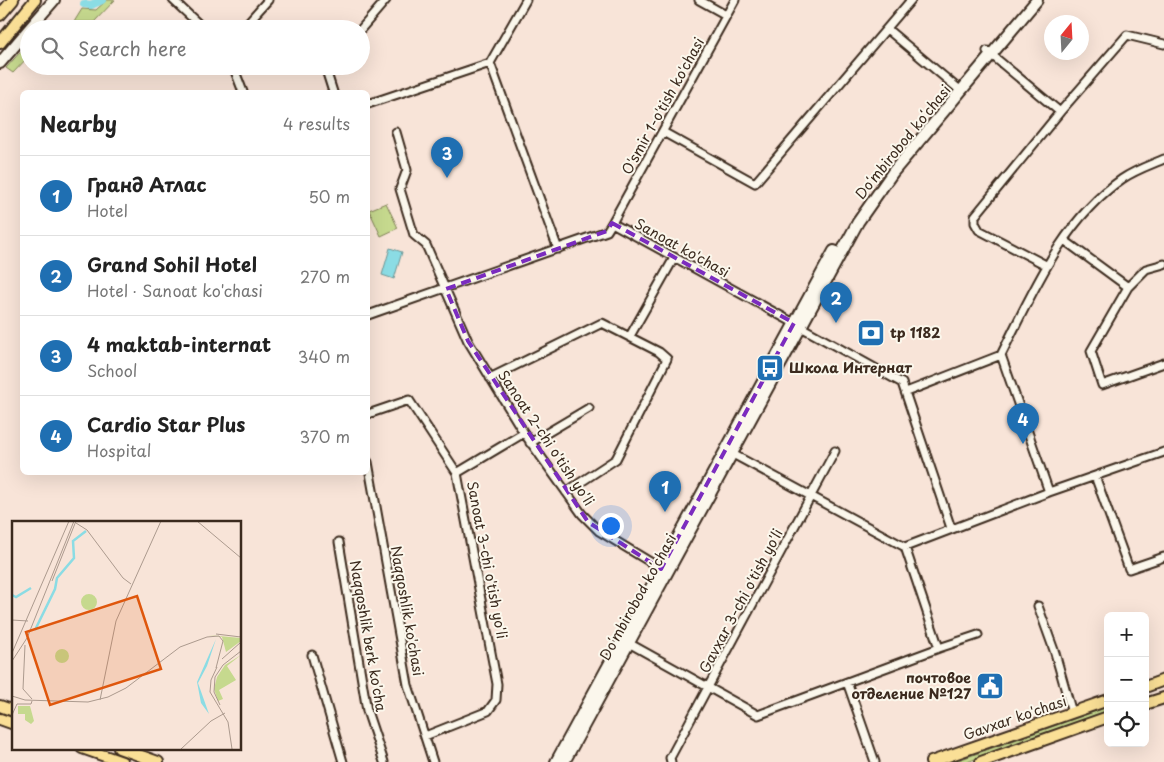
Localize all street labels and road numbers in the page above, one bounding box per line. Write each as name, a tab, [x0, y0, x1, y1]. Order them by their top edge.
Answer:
street label: O'smir 1-o'tish ko'chasi	[616, 33, 709, 178]
street label: Doʻmbirobod koʻchasi	[850, 80, 955, 203]
street label: Sanoat ko'chasi	[631, 213, 734, 282]
street label: Sanoat 2-chi o'tish yo'li	[493, 366, 600, 510]
street label: Sanoat 3-chi o'tish yo'li	[462, 479, 513, 641]
street label: Gavxar 3-chi o'tish yo'li	[694, 525, 788, 677]
street label: Doʻmbirobod koʻchasi	[594, 530, 681, 664]
street label: Naqqoshlik ko'chasi	[386, 544, 429, 678]
street label: Naqqoshlik berk ko'cha	[345, 559, 392, 713]
street label: Gavxar ko'chasi	[960, 690, 1069, 745]

